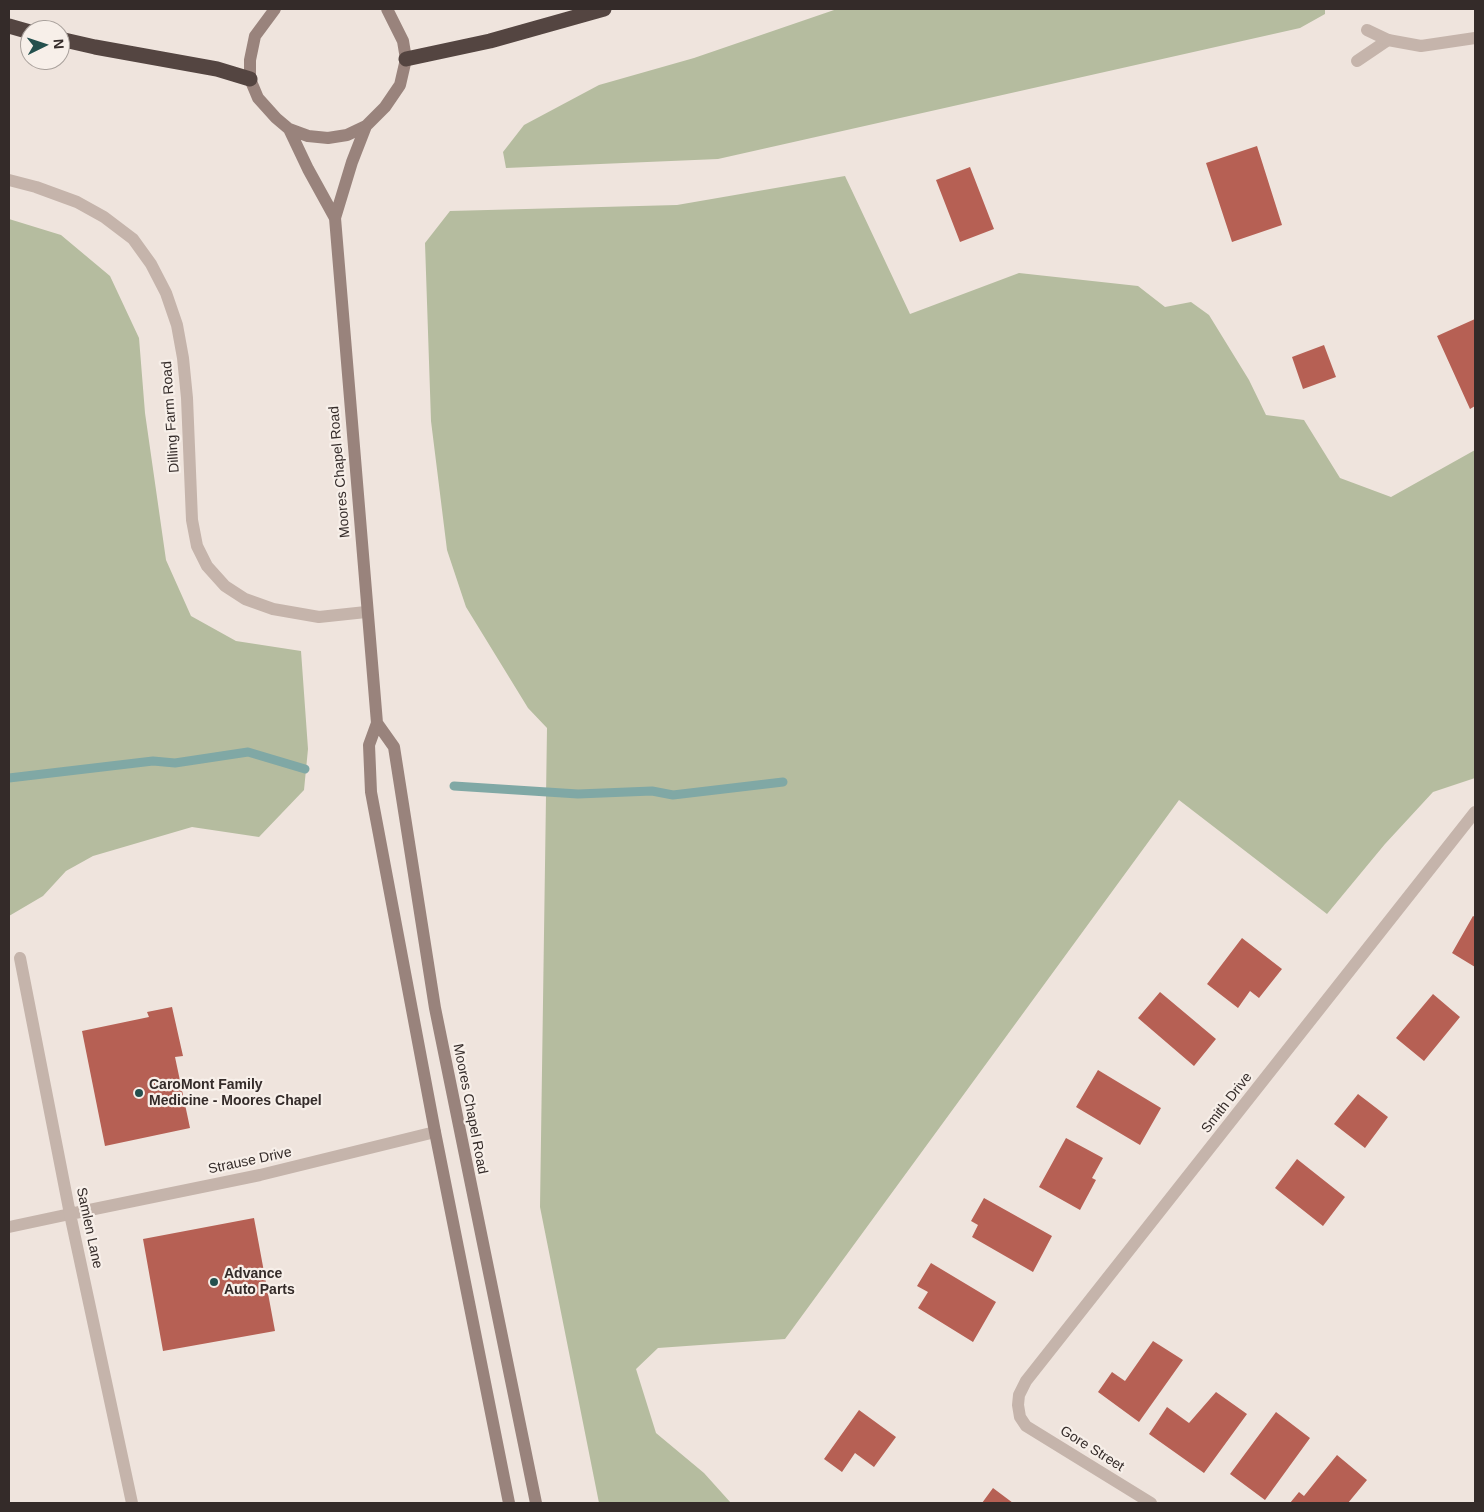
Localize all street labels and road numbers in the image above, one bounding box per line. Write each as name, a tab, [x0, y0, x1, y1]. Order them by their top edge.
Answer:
street label: Dilling Farm Road	[159, 361, 183, 473]
street label: Moores Chapel Road	[326, 405, 354, 539]
street label: Moores Chapel Road	[449, 1042, 491, 1176]
street label: Smith Drive	[1198, 1069, 1256, 1137]
street label: Strause Drive	[207, 1144, 293, 1178]
street label: Samlen Lane	[72, 1186, 106, 1270]
street label: Gore Street	[1057, 1423, 1127, 1475]

